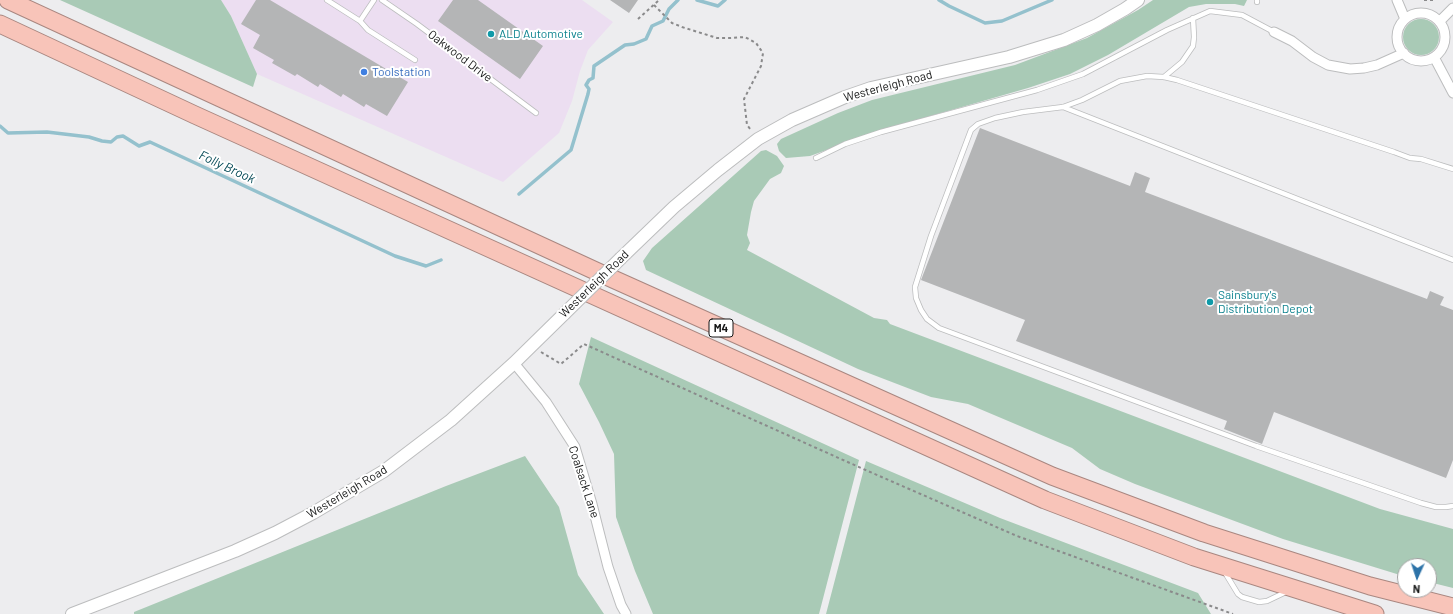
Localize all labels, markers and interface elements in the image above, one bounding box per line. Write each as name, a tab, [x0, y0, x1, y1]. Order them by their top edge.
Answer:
street label: Oakwood Drive	[425, 27, 495, 85]
place label: ALD Automotive	[499, 27, 583, 41]
marker: ALD Automotive	[486, 29, 496, 39]
place label: Toolstation	[372, 65, 430, 79]
marker: Toolstation	[359, 67, 369, 77]
street label: Westerleigh Road	[842, 67, 934, 105]
water label: Folly Brook	[196, 147, 258, 187]
street label: Westerleigh Road	[556, 247, 632, 321]
place label: Sainsbury's Distribution Depot	[1218, 288, 1313, 316]
marker: Sainsbury's Distribution Depot	[1205, 297, 1215, 307]
road number: M4	[709, 319, 733, 337]
street label: Coalsack Lane	[566, 444, 602, 520]
street label: Westerleigh Road	[304, 462, 390, 522]
north arrow	[1397, 558, 1437, 598]
text: N	[1412, 583, 1420, 596]

